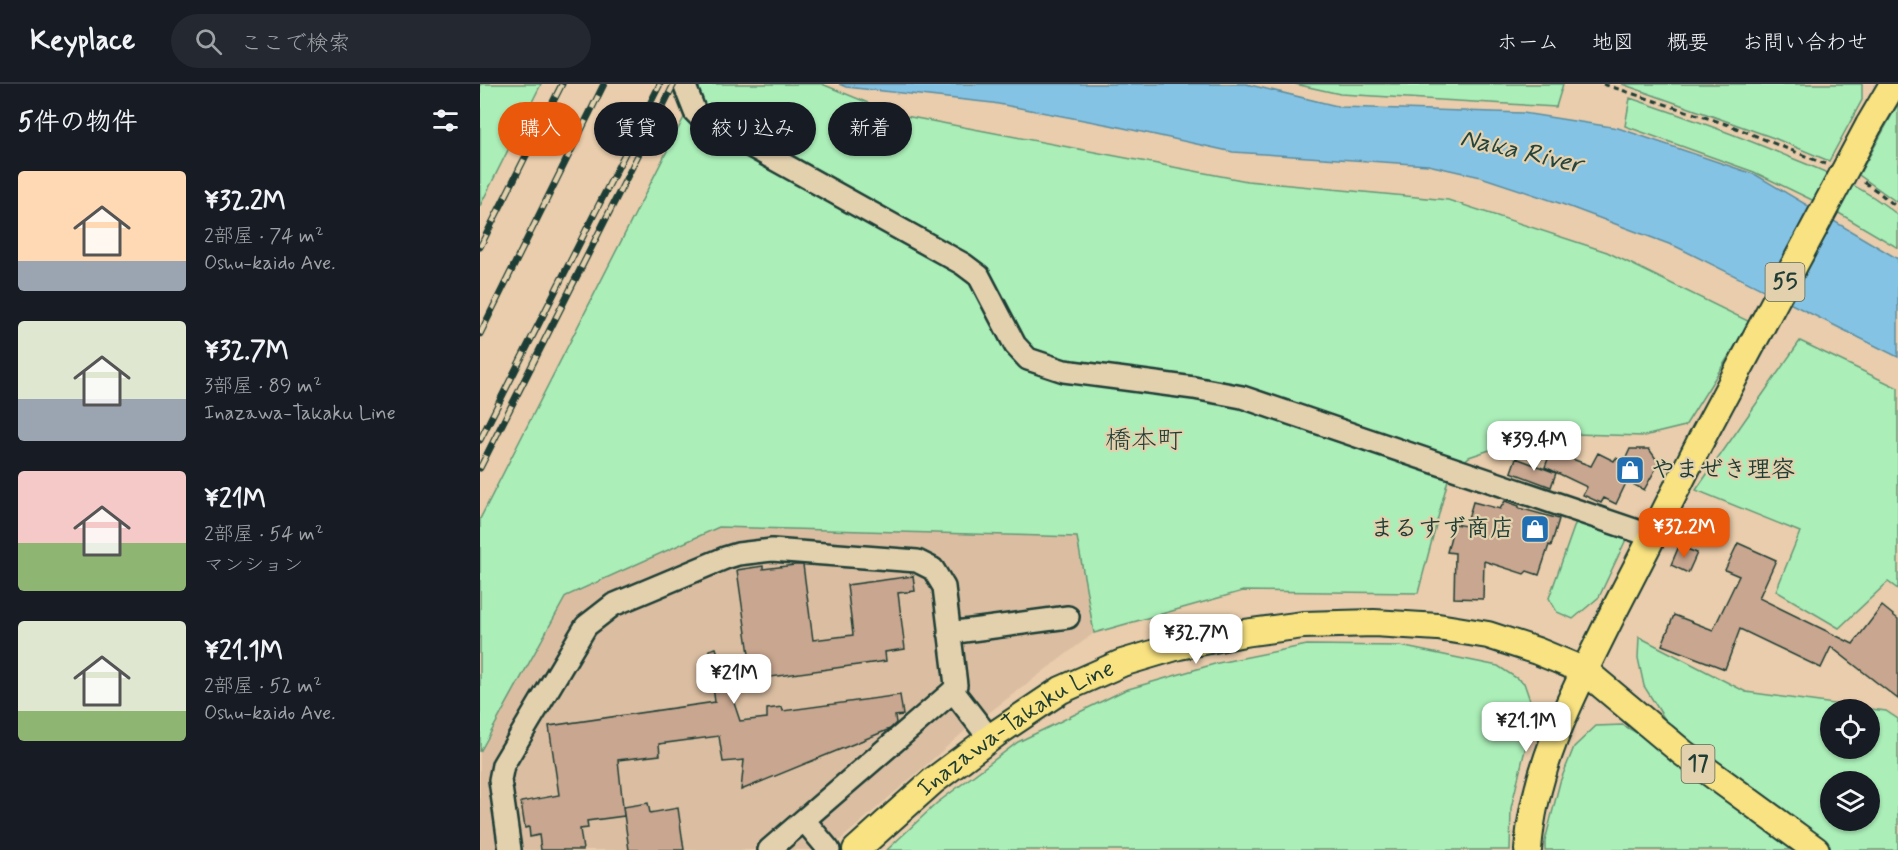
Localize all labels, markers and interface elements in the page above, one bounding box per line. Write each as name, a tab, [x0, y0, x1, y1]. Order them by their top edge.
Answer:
search box	[171, 14, 591, 68]
text: Keyplace	[30, 23, 135, 60]
icon: search	[192, 25, 225, 58]
text: ホーム	[1497, 29, 1559, 57]
text: 地図	[1592, 29, 1634, 57]
text: 概要	[1667, 29, 1709, 57]
text: お問い合わせ	[1742, 29, 1868, 57]
text: ここで検索	[240, 30, 350, 58]
chip: 購入	[498, 102, 582, 156]
chip: 賃貸	[594, 102, 678, 156]
chip: 絞り込み	[690, 102, 816, 156]
chip: 新着	[828, 102, 912, 156]
icon: filters	[429, 104, 462, 137]
text: 5件の物件	[18, 106, 138, 140]
water label: Naka River	[1457, 121, 1588, 183]
text: ¥32.2M	[204, 185, 285, 219]
icon: home	[66, 195, 138, 267]
text: 2部屋 · 74 m²	[204, 223, 324, 250]
text: Oshu-kaido Ave.	[204, 250, 335, 277]
road number: 55	[1766, 263, 1804, 301]
text: ¥32.7M	[204, 335, 288, 369]
icon: home	[66, 345, 138, 417]
text: 3部屋 · 89 m²	[204, 373, 322, 400]
text: Inazawa-Takaku Line	[204, 400, 396, 427]
pin: ¥39.4M	[1485, 421, 1583, 472]
district label: 橋本町	[1105, 424, 1183, 458]
text: ¥39.4M	[1501, 427, 1567, 454]
shop icon: やまぜき理容	[1614, 454, 1646, 486]
place label: やまぜき理容	[1651, 455, 1795, 486]
text: ¥21M	[204, 483, 266, 517]
icon: home	[66, 495, 138, 567]
pin: ¥32.2M	[1635, 508, 1733, 559]
shop icon: まるすず商店	[1519, 513, 1551, 545]
place label: まるすず商店	[1370, 514, 1514, 545]
text: ¥32.2M	[1653, 514, 1715, 541]
text: 2部屋 · 54 m²	[204, 521, 324, 548]
text: マンション	[204, 552, 303, 579]
pin: ¥32.7M	[1147, 614, 1245, 665]
text: ¥32.7M	[1164, 620, 1228, 647]
text: ¥21.1M	[204, 635, 283, 669]
icon: home	[66, 645, 138, 717]
street label: Inazawa-Takaku Line	[910, 653, 1119, 804]
pin: ¥21M	[698, 654, 770, 705]
text: ¥21M	[710, 660, 758, 687]
text: 2部屋 · 52 m²	[204, 673, 322, 700]
map controls	[1820, 699, 1880, 831]
button: locate	[1820, 699, 1880, 759]
text: Oshu-kaido Ave.	[204, 700, 335, 727]
pin: ¥21.1M	[1477, 702, 1575, 753]
text: ¥21.1M	[1496, 708, 1556, 735]
road number: 17	[1682, 745, 1714, 783]
button: layers	[1820, 771, 1880, 831]

